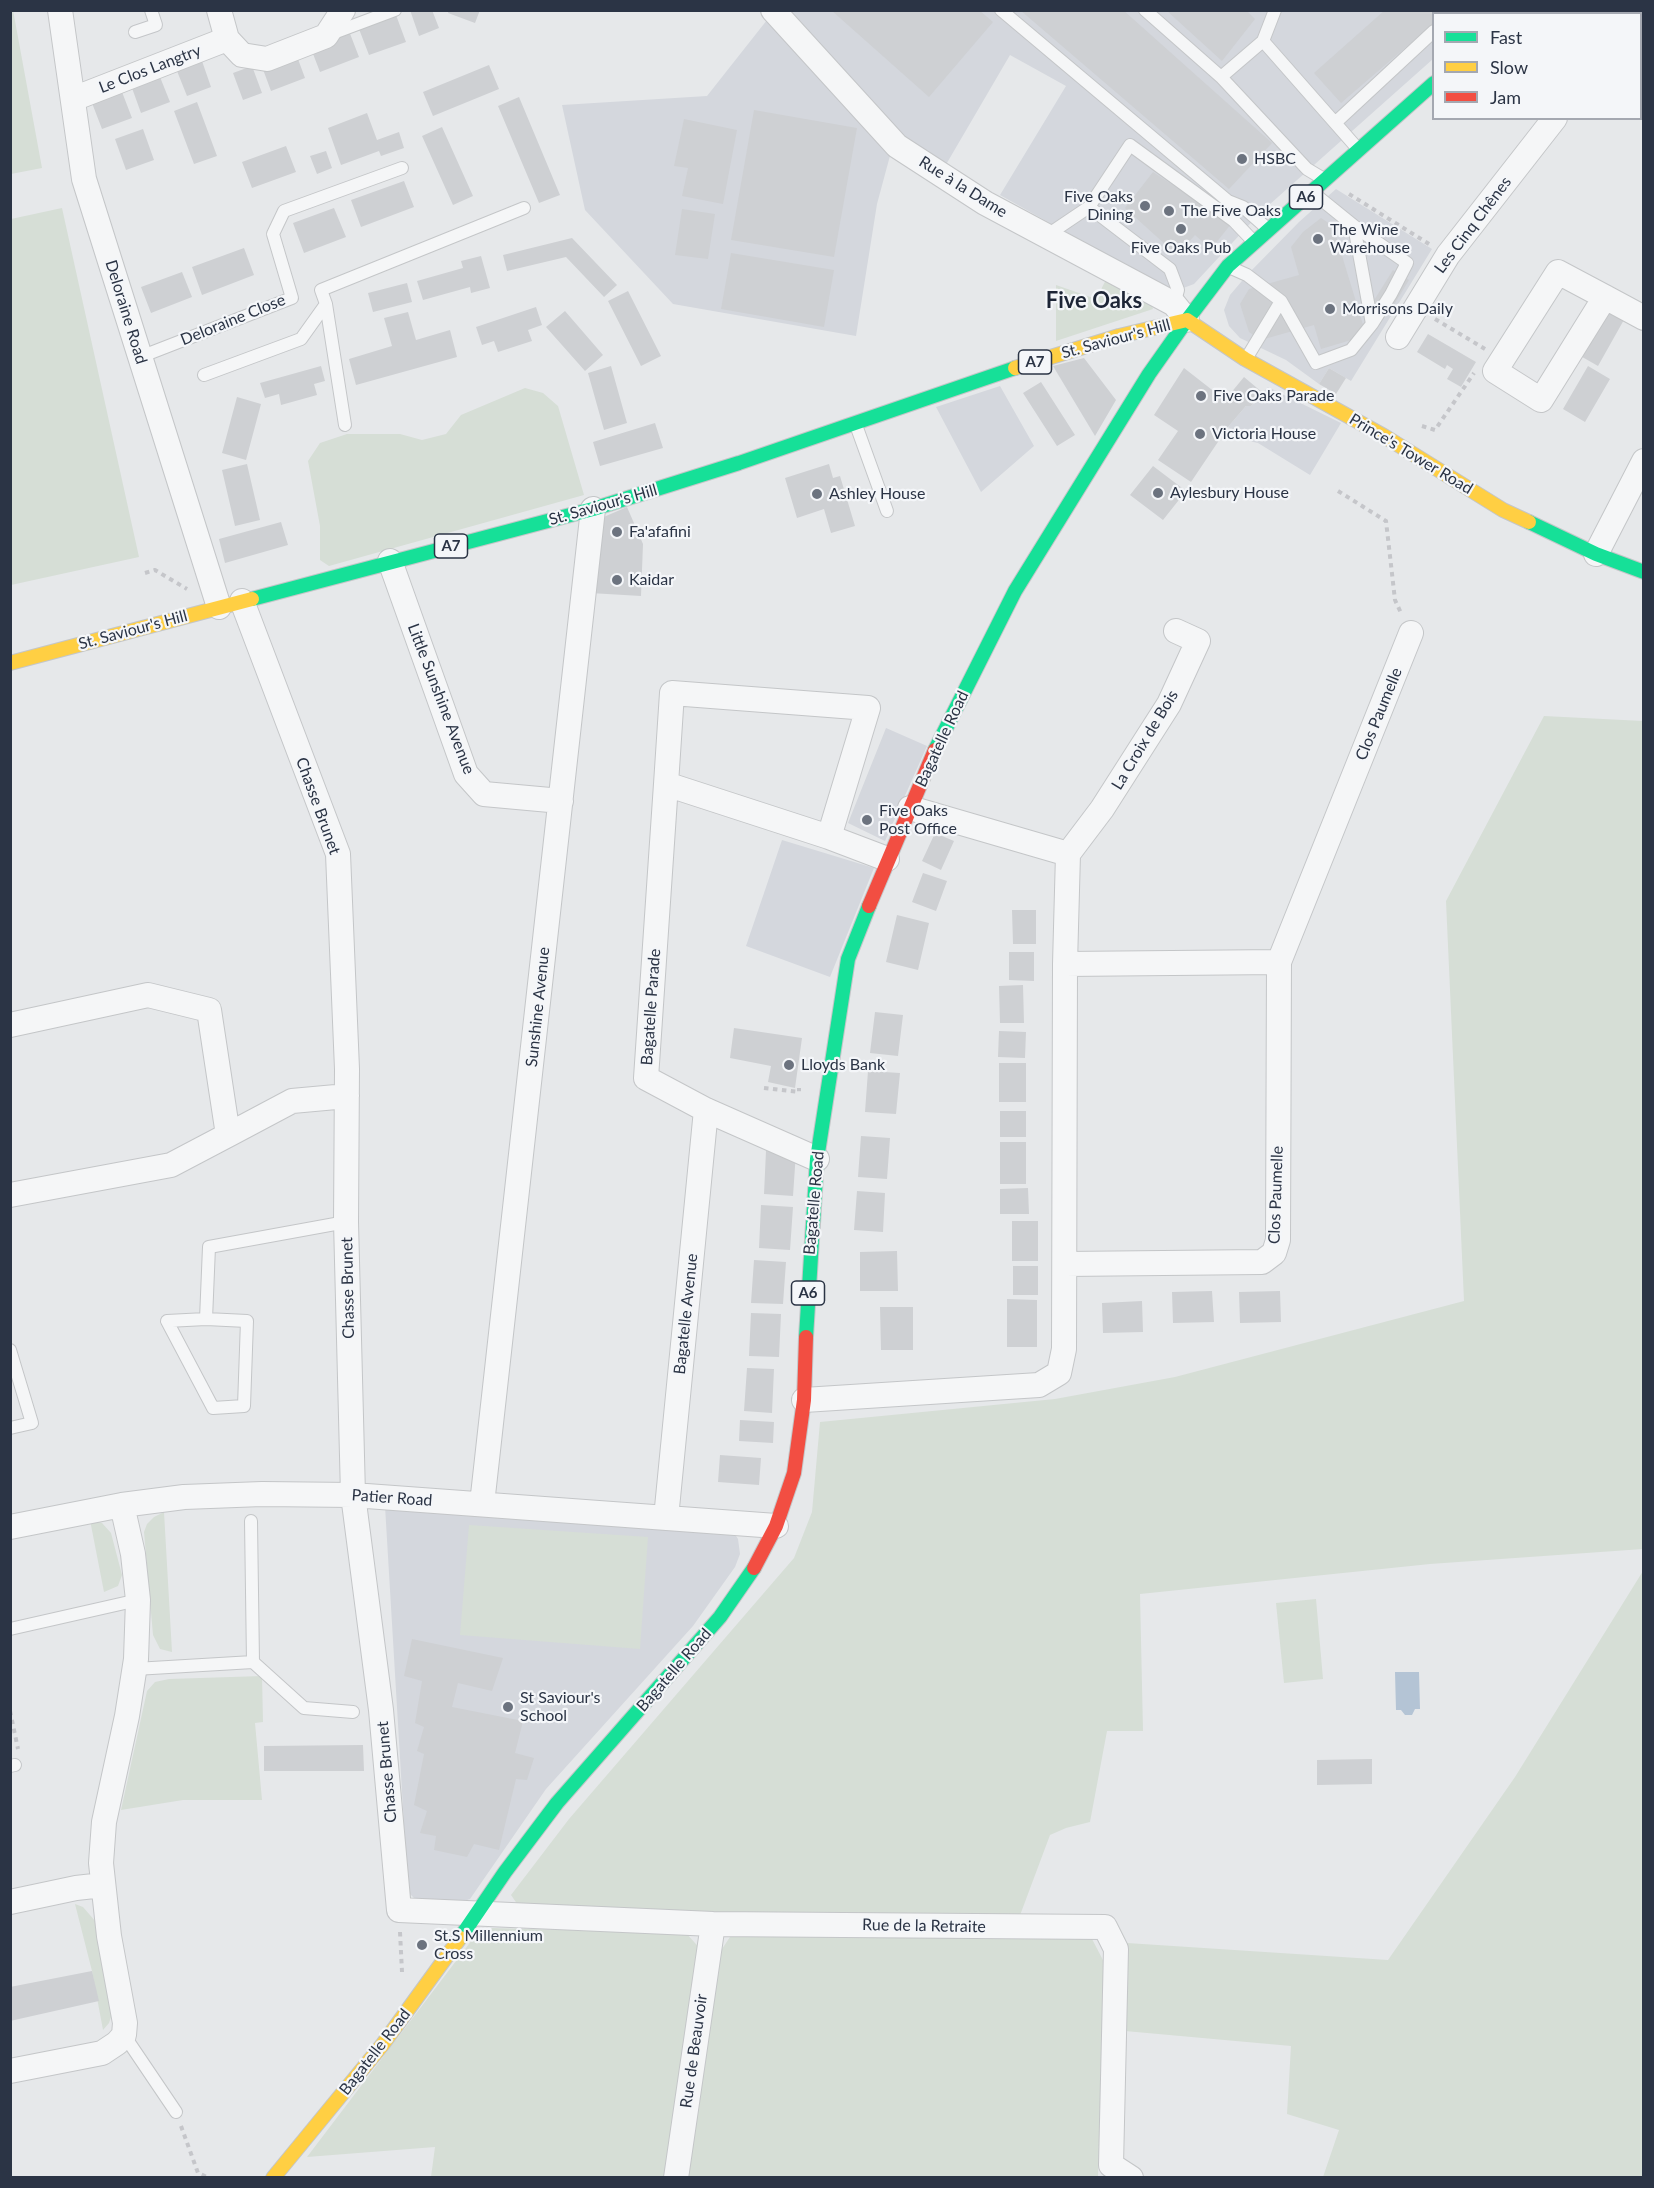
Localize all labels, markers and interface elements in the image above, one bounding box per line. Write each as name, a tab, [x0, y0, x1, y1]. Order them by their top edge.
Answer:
legend	[1432, 12, 1642, 120]
text: Fast	[1490, 26, 1522, 48]
street label: Le Clos Langtry	[96, 41, 204, 97]
text: Slow	[1490, 56, 1528, 78]
text: Jam	[1490, 86, 1521, 108]
place label: HSBC	[1254, 149, 1296, 169]
street label: Rue à la Dame	[915, 152, 1011, 222]
marker: HSBC	[1235, 152, 1249, 166]
street label: Les Cinq Chênes	[1430, 173, 1516, 277]
road number: A6	[1290, 185, 1322, 209]
place label: Five Oaks Dining	[1064, 187, 1133, 225]
marker: Five Oaks Dining	[1138, 199, 1152, 213]
place label: The Five Oaks	[1181, 201, 1281, 221]
marker: The Five Oaks	[1162, 204, 1176, 218]
place label: The Wine Warehouse	[1330, 220, 1410, 258]
marker: Five Oaks Pub	[1174, 222, 1188, 236]
marker: The Wine Warehouse	[1311, 232, 1325, 246]
place label: Five Oaks Pub	[1131, 238, 1231, 258]
street label: Deloraine Road	[101, 258, 151, 366]
district label: Five Oaks	[1046, 288, 1142, 314]
street label: Deloraine Close	[178, 290, 288, 350]
place label: Morrisons Daily	[1342, 299, 1453, 319]
marker: Morrisons Daily	[1323, 302, 1337, 316]
street label: St. Saviour's Hill	[1060, 315, 1172, 363]
road number: A7	[1018, 350, 1052, 374]
place label: Five Oaks Parade	[1213, 386, 1334, 406]
marker: Five Oaks Parade	[1194, 389, 1208, 403]
street label: Prince's Tower Road	[1346, 410, 1476, 498]
place label: Victoria House	[1212, 424, 1316, 444]
marker: Victoria House	[1193, 427, 1207, 441]
street label: St. Saviour's Hill	[547, 480, 659, 530]
place label: Aylesbury House	[1170, 483, 1289, 503]
place label: Ashley House	[829, 484, 925, 504]
marker: Aylesbury House	[1151, 486, 1165, 500]
marker: Ashley House	[810, 487, 824, 501]
place label: Fa'afafini	[629, 522, 691, 542]
marker: Fa'afafini	[610, 525, 624, 539]
road number: A7	[434, 534, 468, 558]
place label: Kaidar	[629, 570, 674, 590]
marker: Kaidar	[610, 573, 624, 587]
street label: St. Saviour's Hill	[77, 606, 189, 654]
street label: Little Sunshine Avenue	[403, 621, 479, 777]
street label: Clos Paumelle	[1352, 665, 1406, 763]
street label: La Croix de Bois	[1108, 687, 1182, 793]
street label: Bagatelle Road	[911, 688, 973, 790]
street label: Chasse Brunet	[292, 755, 344, 857]
place label: Five Oaks Post Office	[879, 801, 957, 839]
marker: Five Oaks Post Office	[860, 813, 874, 827]
street label: Sunshine Avenue	[522, 946, 554, 1068]
street label: Bagatelle Parade	[637, 948, 665, 1066]
place label: Lloyds Bank	[801, 1055, 885, 1075]
marker: Lloyds Bank	[782, 1058, 796, 1072]
street label: Clos Paumelle	[1265, 1145, 1287, 1245]
street label: Bagatelle Road	[800, 1150, 828, 1256]
street label: Chasse Brunet	[338, 1237, 358, 1339]
street label: Bagatelle Avenue	[670, 1253, 702, 1375]
road number: A6	[792, 1281, 824, 1305]
street label: Patier Road	[351, 1486, 433, 1510]
street label: Bagatelle Road	[633, 1624, 715, 1716]
place label: St Saviour's School	[520, 1688, 600, 1726]
marker: St Saviour's School	[501, 1700, 515, 1714]
street label: Chasse Brunet	[373, 1720, 401, 1824]
street label: Rue de la Retraite	[862, 1915, 986, 1937]
place label: St.S Millennium Cross	[434, 1926, 543, 1964]
marker: St.S Millennium Cross	[415, 1938, 429, 1952]
street label: Rue de Beauvoir	[676, 1993, 712, 2109]
street label: Bagatelle Road	[335, 2005, 415, 2099]

